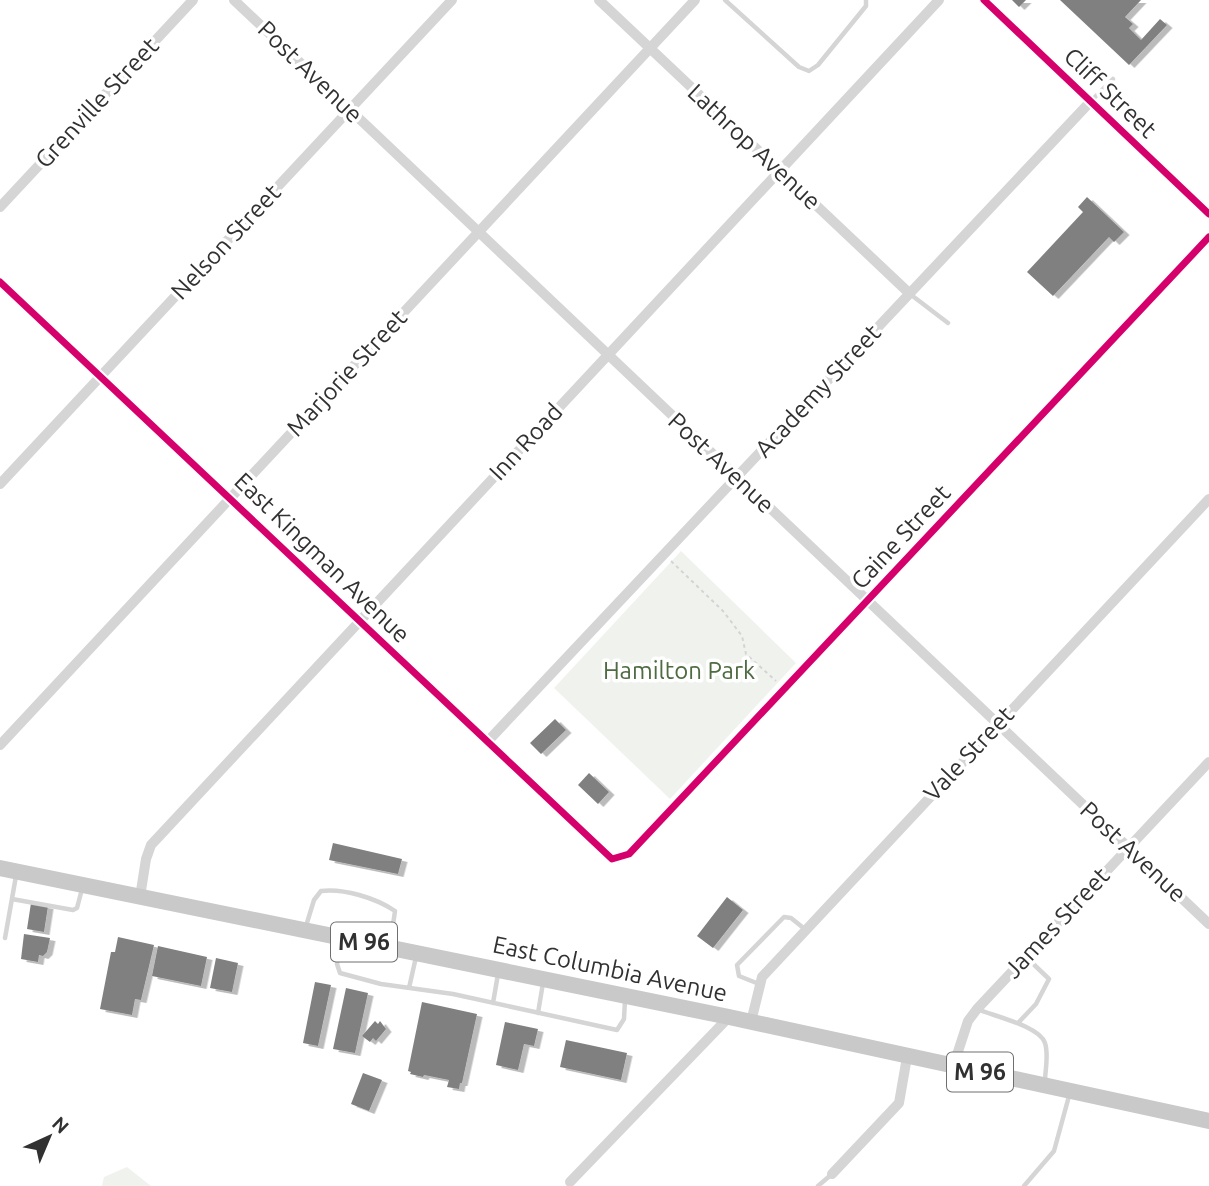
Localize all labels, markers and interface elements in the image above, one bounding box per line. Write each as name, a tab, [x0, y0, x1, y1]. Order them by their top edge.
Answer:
street label: Post Avenue	[253, 15, 368, 128]
street label: Grenville Street	[30, 32, 164, 173]
street label: Cliff Street	[1059, 42, 1162, 144]
street label: Lathrop Avenue	[683, 78, 826, 215]
street label: Nelson Street	[166, 178, 286, 305]
street label: Marjorie Street	[281, 303, 412, 441]
street label: Academy Street	[749, 318, 886, 462]
street label: Inn Road	[484, 398, 568, 485]
street label: Post Avenue	[663, 407, 780, 518]
street label: East Kingman Avenue	[229, 467, 415, 648]
street label: Caine Street	[846, 479, 956, 594]
park label: Hamilton Park	[603, 657, 755, 684]
street label: Vale Street	[918, 700, 1020, 806]
street label: Post Avenue	[1075, 796, 1192, 907]
street label: James Street	[999, 861, 1115, 983]
road number: M 96	[331, 923, 397, 962]
street label: East Columbia Avenue	[490, 930, 730, 1007]
road number: M 96	[947, 1052, 1013, 1092]
north arrow	[14, 1102, 84, 1172]
text: N	[48, 1112, 74, 1138]

